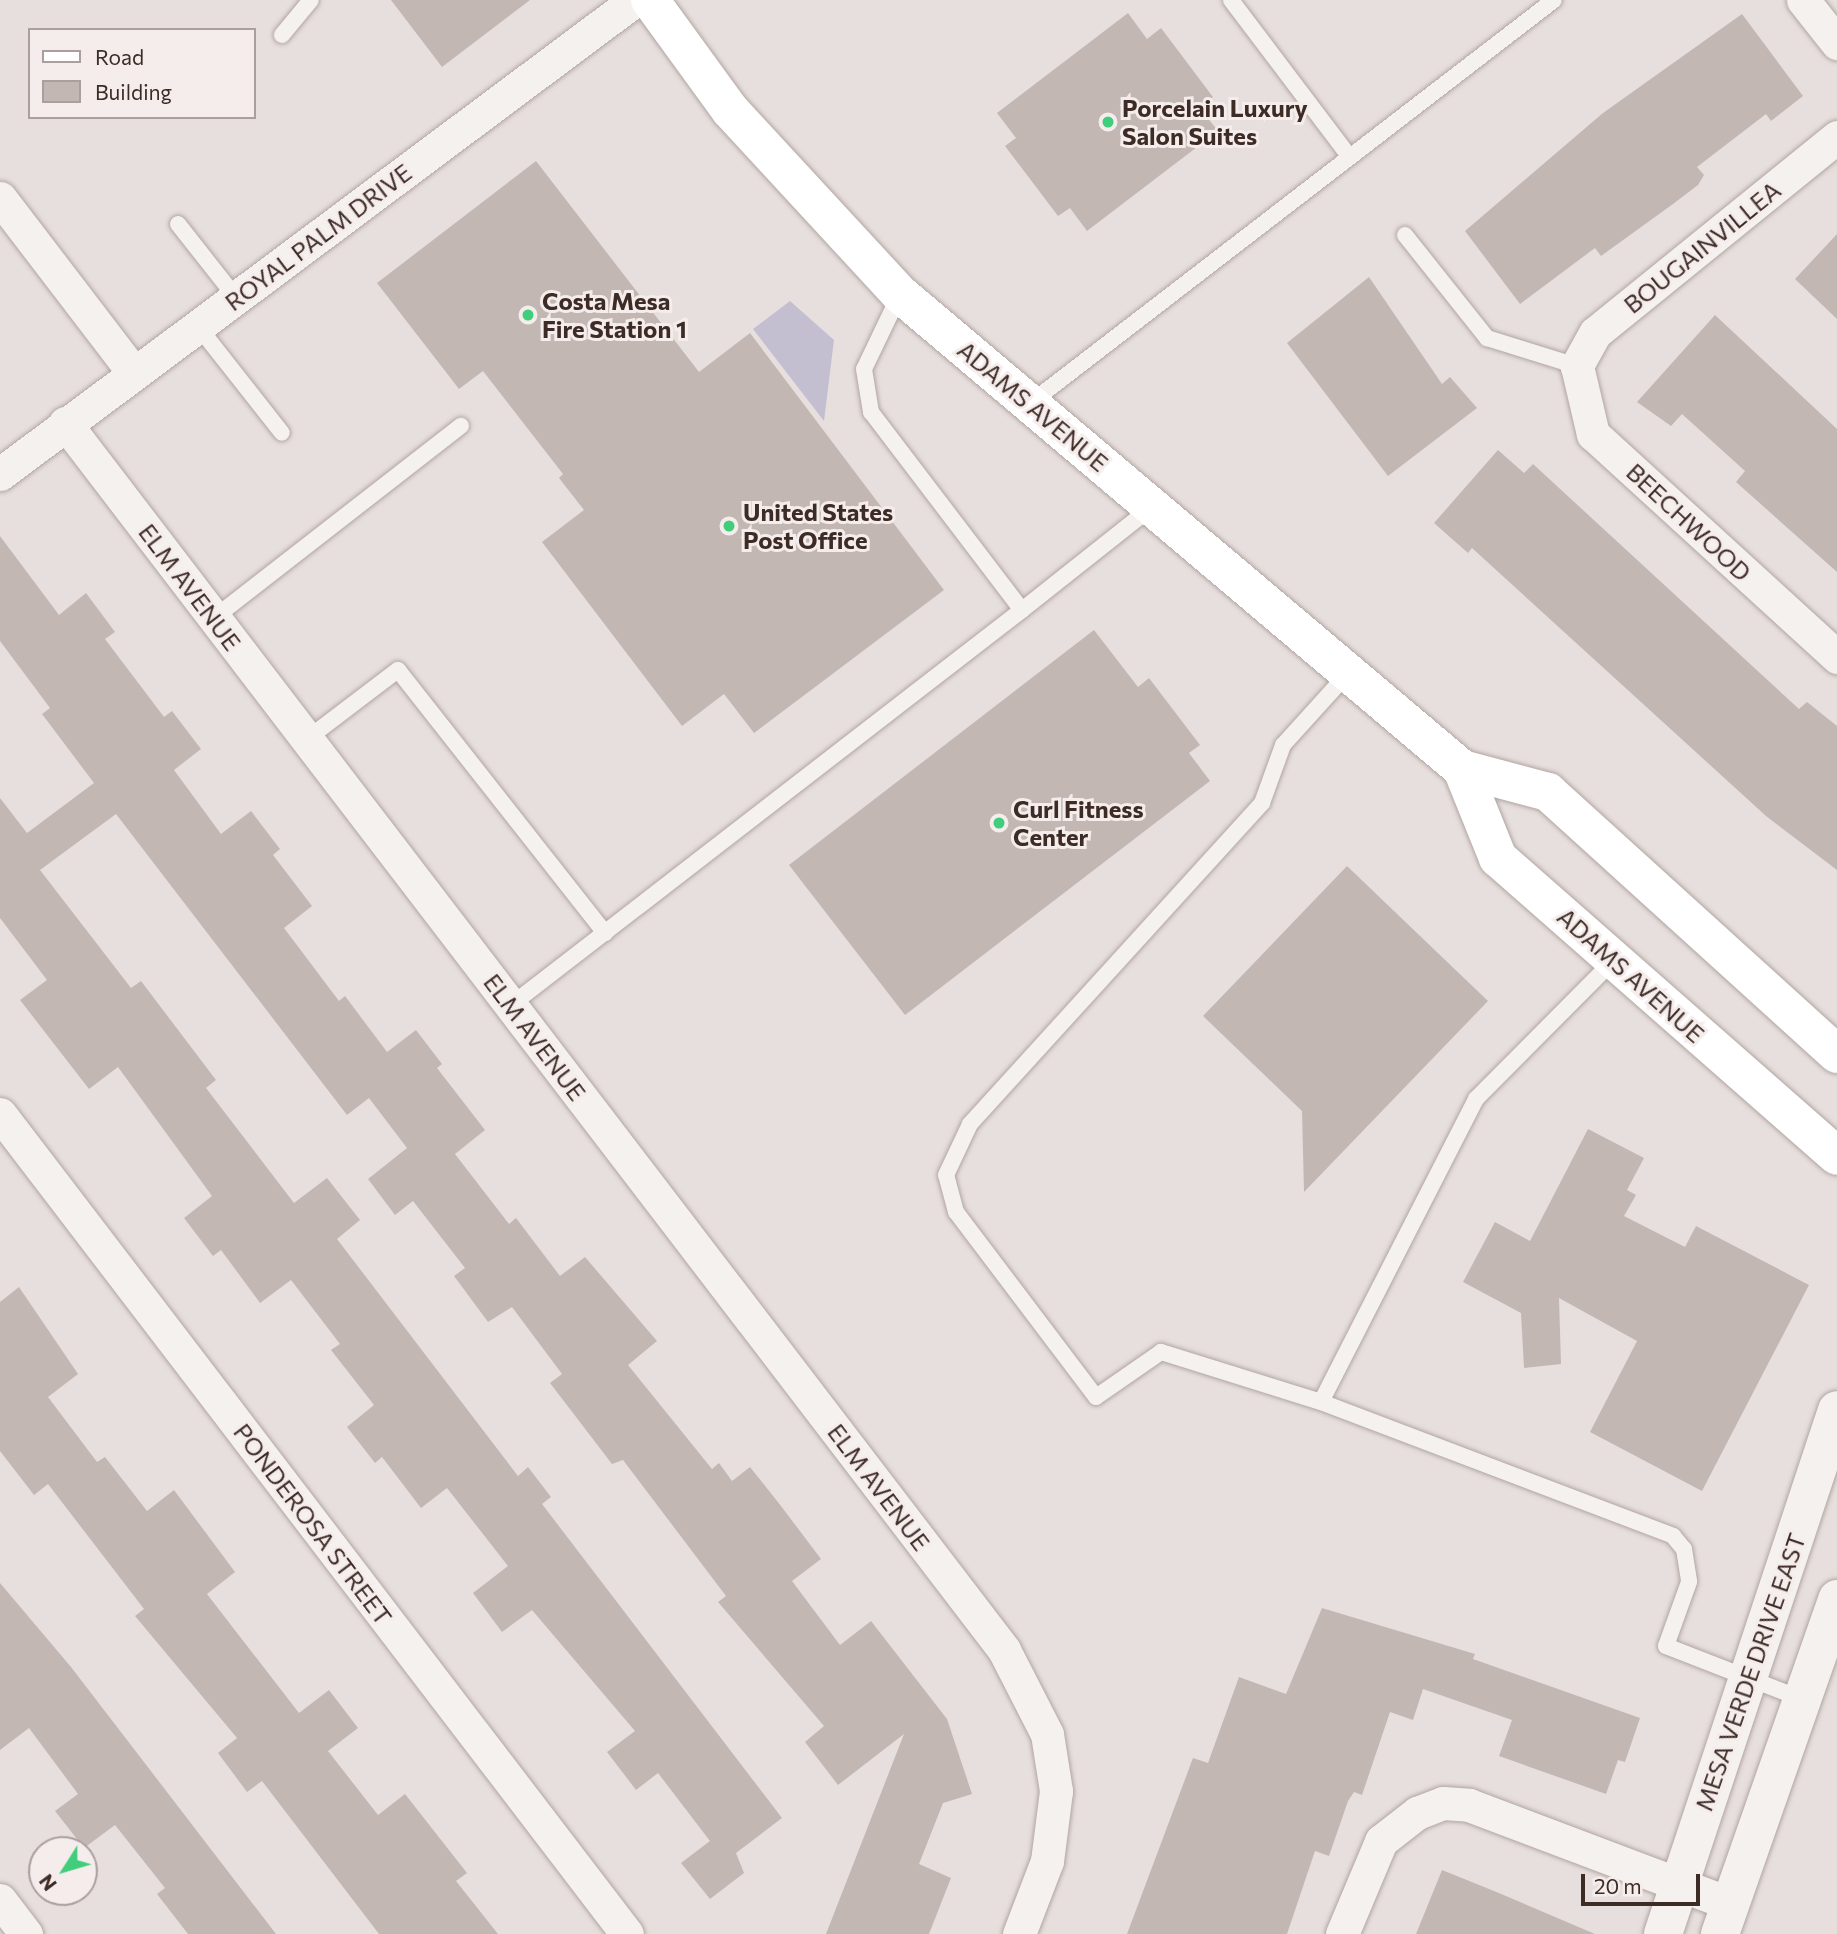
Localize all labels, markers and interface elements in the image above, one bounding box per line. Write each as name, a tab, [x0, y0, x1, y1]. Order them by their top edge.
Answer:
legend	[28, 28, 256, 119]
text: Road	[95, 44, 144, 69]
text: Building	[95, 79, 172, 104]
place label: Porcelain Luxury Salon Suites	[1122, 94, 1308, 150]
marker: Porcelain Luxury Salon Suites	[1100, 114, 1116, 130]
street label: ROYAL PALM DRIVE	[219, 158, 417, 316]
street label: BOUGAINVILLEA	[1618, 175, 1786, 319]
place label: Costa Mesa Fire Station 1	[542, 287, 687, 343]
marker: Costa Mesa Fire Station 1	[520, 307, 536, 323]
street label: ADAMS AVENUE	[952, 335, 1114, 477]
street label: BEECHWOOD	[1621, 457, 1757, 587]
place label: United States Post Office	[743, 498, 893, 554]
street label: ELM AVENUE	[133, 518, 247, 656]
marker: United States Post Office	[721, 518, 737, 534]
place label: Curl Fitness Center	[1013, 795, 1144, 851]
marker: Curl Fitness Center	[991, 815, 1007, 831]
street label: ADAMS AVENUE	[1552, 902, 1710, 1048]
street label: ELM AVENUE	[478, 968, 592, 1106]
street label: PONDEROSA STREET	[228, 1418, 398, 1630]
street label: ELM AVENUE	[822, 1418, 936, 1556]
street label: MESA VERDE DRIVE EAST	[1689, 1529, 1811, 1815]
north arrow	[28, 1836, 98, 1906]
scale bar	[1585, 1860, 1704, 1904]
text: N	[34, 1870, 61, 1895]
text: 20 m	[1594, 1873, 1642, 1898]

